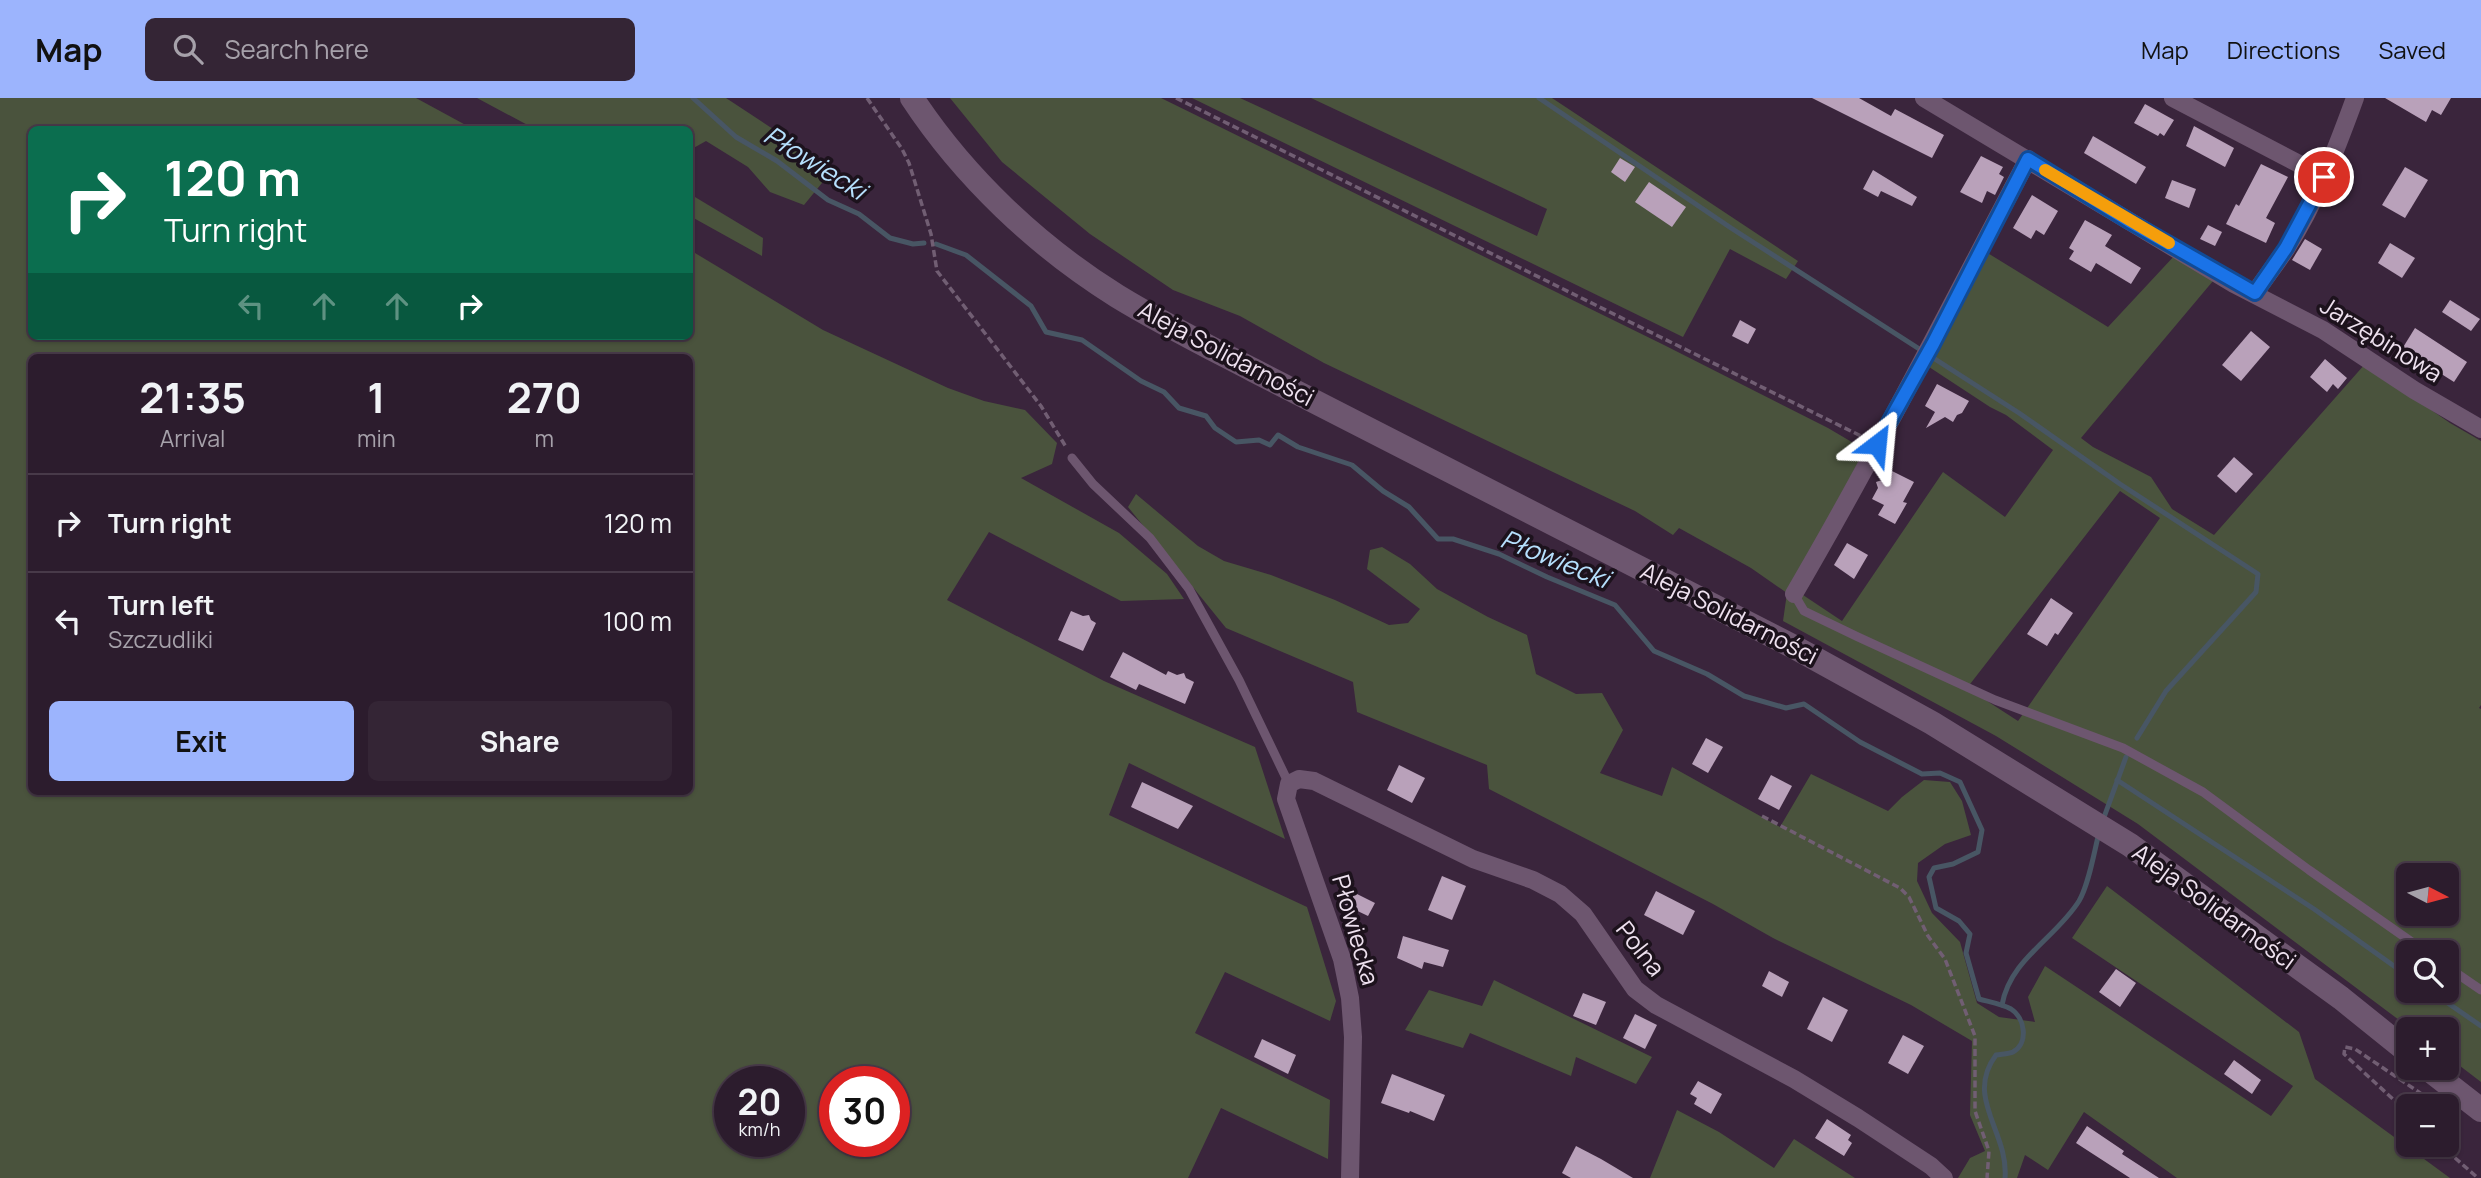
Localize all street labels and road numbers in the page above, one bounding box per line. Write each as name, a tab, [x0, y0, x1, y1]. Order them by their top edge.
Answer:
street label: Jarzębinowa	[2315, 288, 2449, 389]
street label: Aleja Solidarności	[1133, 292, 1320, 413]
street label: Aleja Solidarności	[1635, 554, 1824, 672]
street label: Aleja Solidarności	[2126, 835, 2303, 976]
street label: Płowiecka	[1325, 871, 1388, 989]
street label: Polna	[1609, 914, 1673, 983]

